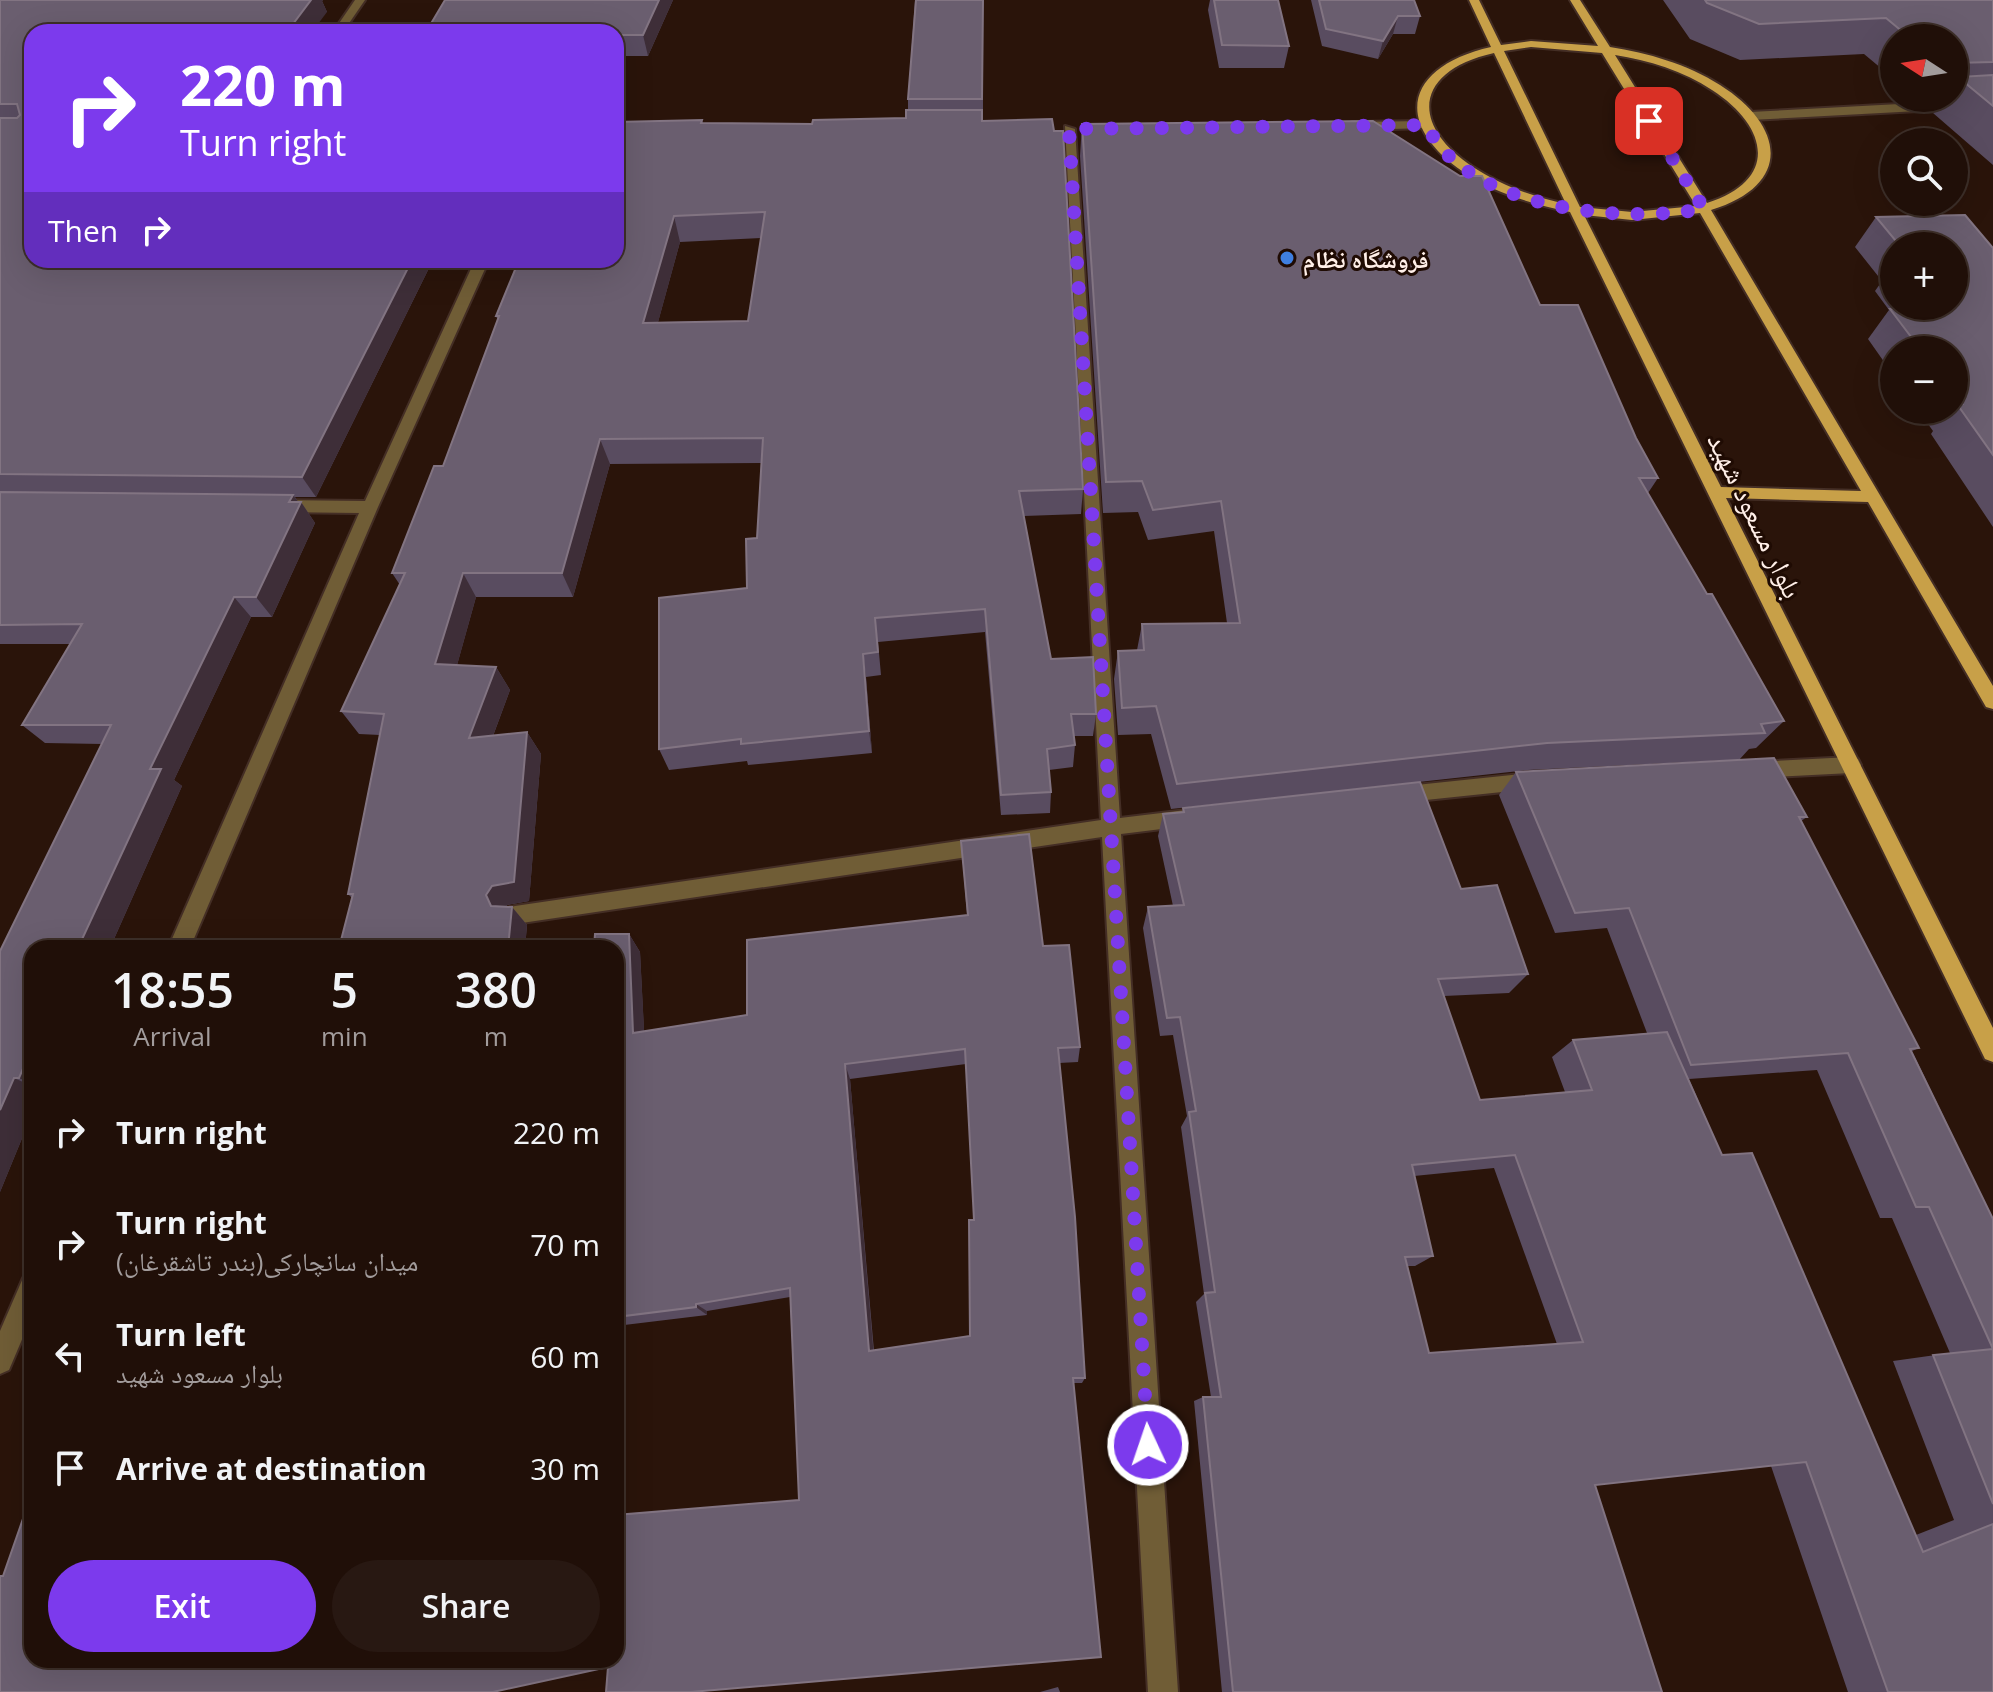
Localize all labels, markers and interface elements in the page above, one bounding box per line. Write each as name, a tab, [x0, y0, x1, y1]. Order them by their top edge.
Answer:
north arrow	[1880, 24, 1968, 112]
map controls	[1880, 24, 1968, 424]
text: 220 m	[180, 46, 346, 122]
icon: right	[48, 56, 152, 160]
pin	[1615, 87, 1683, 155]
icon: arrive	[1627, 99, 1671, 143]
text: Turn right	[180, 118, 346, 167]
button: search	[1880, 128, 1968, 216]
icon: right	[134, 208, 178, 252]
text: Then	[48, 210, 118, 251]
button: +	[1880, 232, 1968, 320]
place label: فروشگاه نظام	[1303, 242, 1429, 277]
marker: فروشگاه نظام	[1278, 249, 1296, 267]
button: −	[1880, 336, 1968, 424]
street label: بلوار مسعود شهید	[1700, 426, 1812, 604]
text: 18:55	[111, 957, 234, 1022]
text: 5	[331, 957, 358, 1022]
text: 380	[455, 957, 537, 1022]
text: Arrival	[133, 1018, 212, 1054]
text: min	[321, 1018, 368, 1054]
text: m	[484, 1018, 508, 1054]
icon: right	[48, 1110, 92, 1154]
text: Turn right	[116, 1112, 267, 1153]
text: 220 m	[513, 1112, 600, 1153]
text: Turn right	[116, 1202, 267, 1243]
icon: right	[48, 1222, 92, 1266]
text: 70 m	[530, 1224, 600, 1265]
text: میدان سانچارکی(بندر تاشقرغان)	[116, 1243, 418, 1279]
text: Turn left	[116, 1314, 246, 1355]
icon: left	[48, 1334, 92, 1378]
text: 60 m	[530, 1336, 600, 1377]
text: بلوار مسعود شهید	[116, 1355, 283, 1391]
position arrow	[1106, 1403, 1190, 1487]
icon: arrive	[48, 1446, 92, 1490]
text: Arrive at destination	[116, 1448, 427, 1489]
text: 30 m	[530, 1448, 600, 1489]
button: Exit	[48, 1560, 316, 1652]
button: Share	[332, 1560, 600, 1652]

